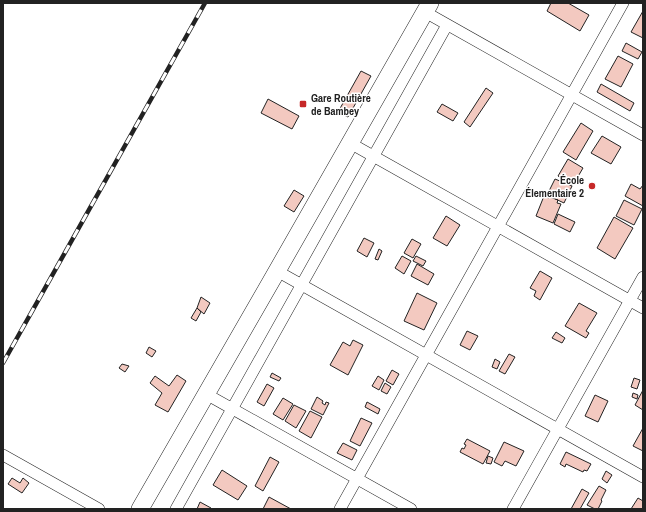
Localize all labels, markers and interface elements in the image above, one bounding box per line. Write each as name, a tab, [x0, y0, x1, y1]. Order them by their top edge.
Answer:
place label: Gare Routière de Bambey	[311, 91, 371, 118]
marker: Gare Routière de Bambey	[298, 99, 308, 109]
place label: École Élementaire 2	[525, 173, 584, 200]
marker: École Élementaire 2	[587, 181, 597, 191]

